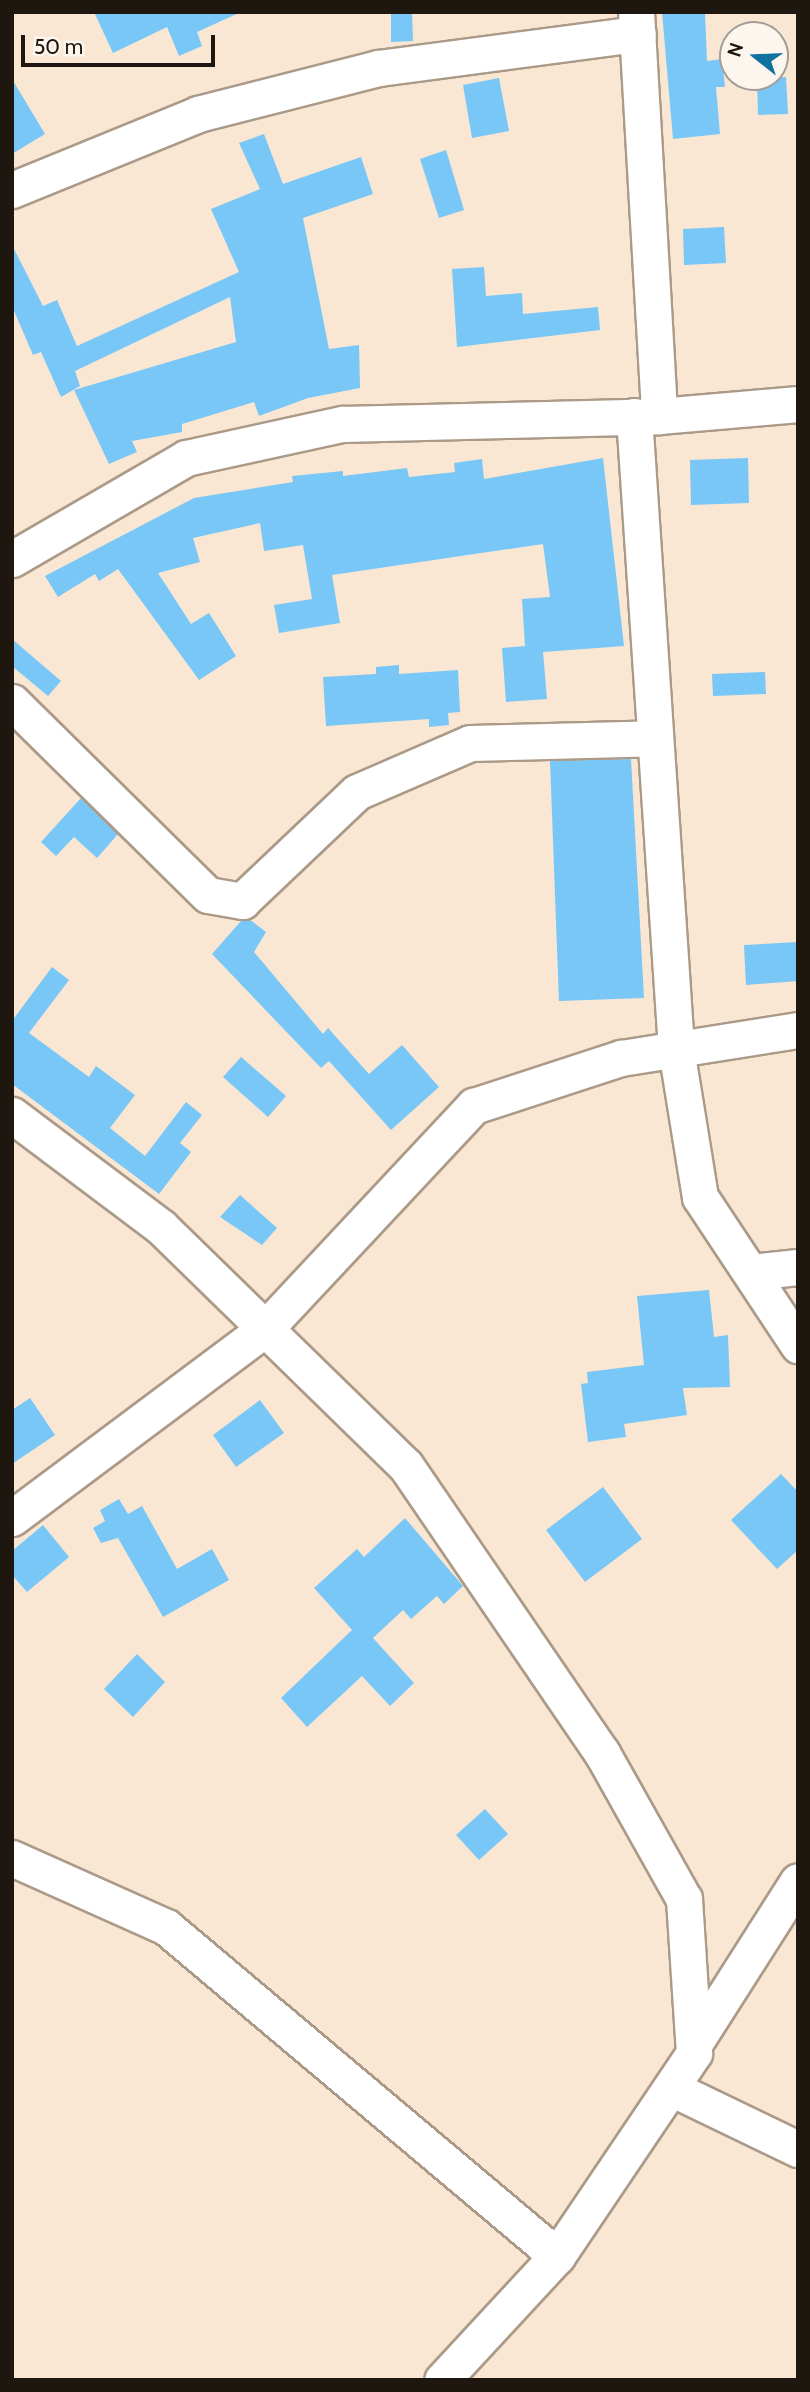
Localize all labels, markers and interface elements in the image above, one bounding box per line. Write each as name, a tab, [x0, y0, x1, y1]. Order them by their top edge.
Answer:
scale bar	[24, 21, 219, 65]
north arrow	[719, 21, 789, 91]
text: 50 m	[34, 34, 83, 59]
text: N	[722, 40, 748, 60]

